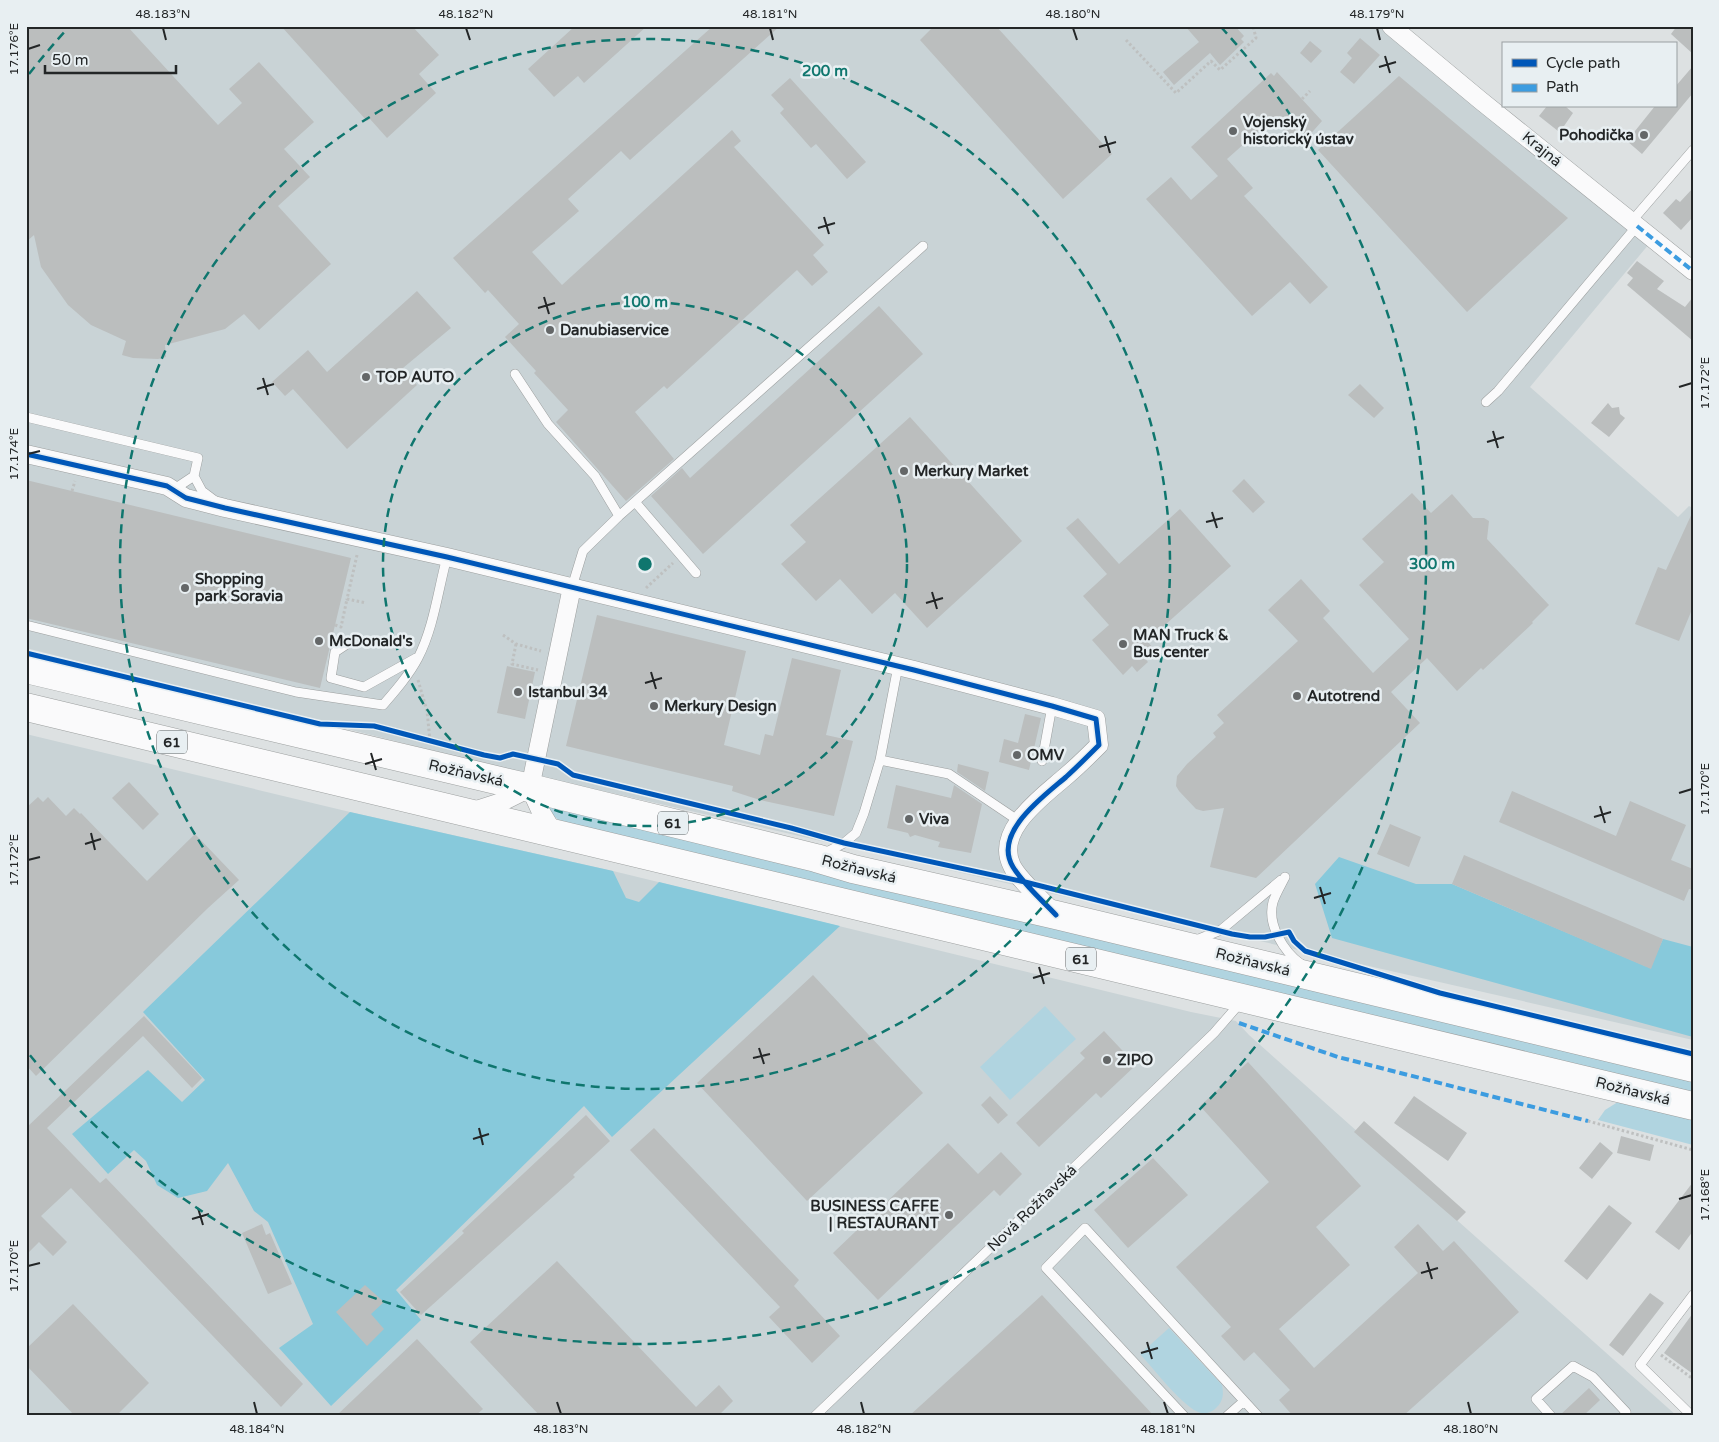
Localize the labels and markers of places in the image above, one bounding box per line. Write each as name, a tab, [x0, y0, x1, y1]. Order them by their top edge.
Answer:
place label: Vojenský historický ústav	[1243, 113, 1354, 149]
marker: Vojenský historický ústav	[1227, 125, 1239, 137]
place label: Pohodička	[1559, 126, 1634, 144]
marker: Pohodička	[1638, 129, 1650, 141]
place label: Danubiaservice	[560, 321, 669, 339]
marker: Danubiaservice	[544, 324, 556, 336]
place label: TOP AUTO	[375, 368, 454, 386]
marker: TOP AUTO	[360, 371, 372, 383]
place label: Merkury Market	[914, 462, 1029, 481]
marker: Merkury Market	[898, 465, 910, 477]
centre of rings	[636, 555, 654, 573]
place label: Shopping park Soravia	[195, 570, 283, 606]
marker: Shopping park Soravia	[179, 582, 191, 594]
place label: MAN Truck & Bus center	[1133, 626, 1229, 661]
place label: McDonald's	[329, 632, 413, 650]
marker: McDonald's	[313, 635, 325, 647]
marker: MAN Truck & Bus center	[1117, 638, 1129, 650]
place label: Istanbul 34	[528, 683, 608, 701]
marker: Istanbul 34	[512, 686, 524, 698]
place label: Autotrend	[1307, 687, 1380, 705]
marker: Autotrend	[1291, 690, 1303, 702]
place label: Merkury Design	[664, 697, 777, 716]
marker: Merkury Design	[648, 700, 660, 712]
place label: OMV	[1027, 746, 1065, 764]
marker: OMV	[1011, 749, 1023, 761]
place label: Viva	[919, 810, 949, 828]
marker: Viva	[903, 813, 915, 825]
place label: ZIPO	[1117, 1051, 1153, 1069]
marker: ZIPO	[1101, 1054, 1113, 1066]
place label: BUSINESS CAFFE | RESTAURANT	[810, 1197, 940, 1232]
marker: BUSINESS CAFFE | RESTAURANT	[943, 1209, 955, 1221]

